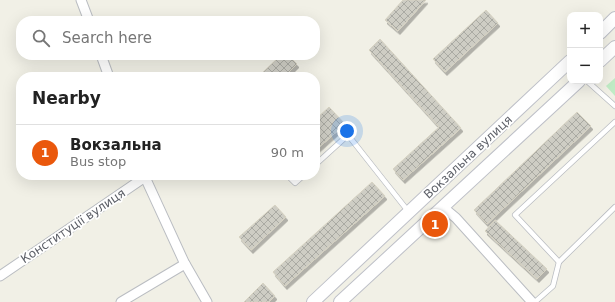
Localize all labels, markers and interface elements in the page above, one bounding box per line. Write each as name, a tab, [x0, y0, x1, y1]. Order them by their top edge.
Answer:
map controls	[567, 12, 603, 84]
button: +	[567, 12, 603, 48]
search box	[16, 16, 320, 60]
icon: search	[30, 27, 52, 49]
text: Search here	[62, 29, 152, 47]
button: −	[567, 48, 603, 84]
text: Nearby	[32, 88, 101, 108]
street label: Вокзальна вулиця	[421, 113, 515, 201]
your location	[337, 121, 357, 141]
text: Вокзальна	[70, 136, 162, 154]
text: 1	[40, 145, 50, 160]
text: 90 m	[271, 145, 304, 160]
text: Bus stop	[70, 154, 126, 169]
street label: Конституції вулиця	[18, 186, 128, 266]
pin: 1	[422, 209, 448, 239]

